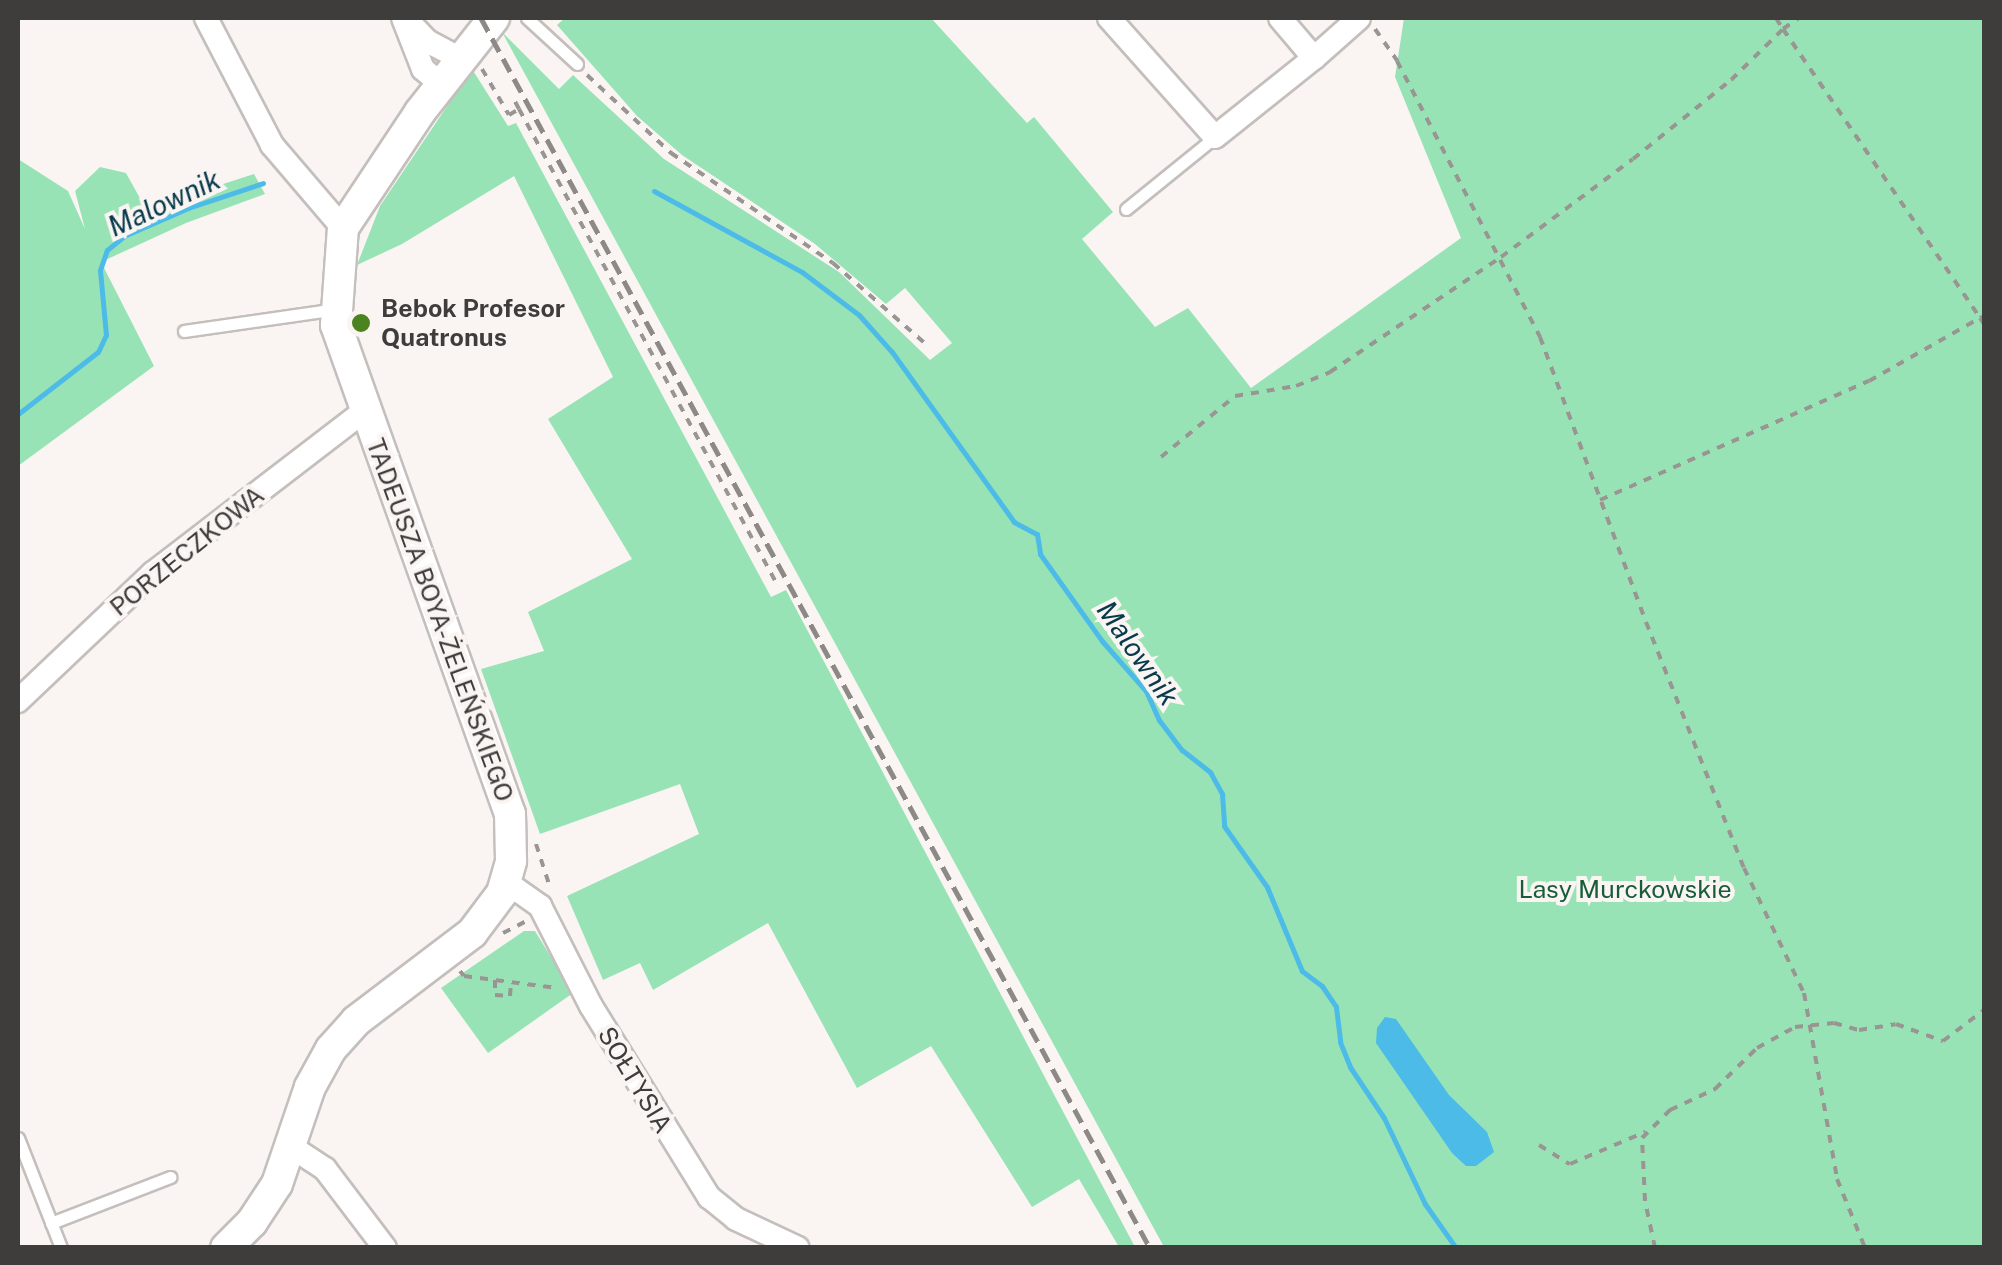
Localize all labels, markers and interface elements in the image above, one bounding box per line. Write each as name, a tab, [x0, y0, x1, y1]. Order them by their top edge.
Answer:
water label: Malownik	[103, 162, 225, 244]
place label: Bebok Profesor Quatronus	[381, 294, 565, 353]
marker: Bebok Profesor Quatronus	[350, 312, 372, 334]
street label: TADEUSZA BOYA-ŻELEŃSKIEGO	[360, 434, 520, 806]
street label: PORZECZKOWA	[104, 480, 270, 622]
water label: Malownik	[1090, 594, 1186, 712]
park label: Lasy Murckowskie	[1518, 874, 1732, 904]
street label: SOŁTYSIA	[592, 1021, 678, 1139]

